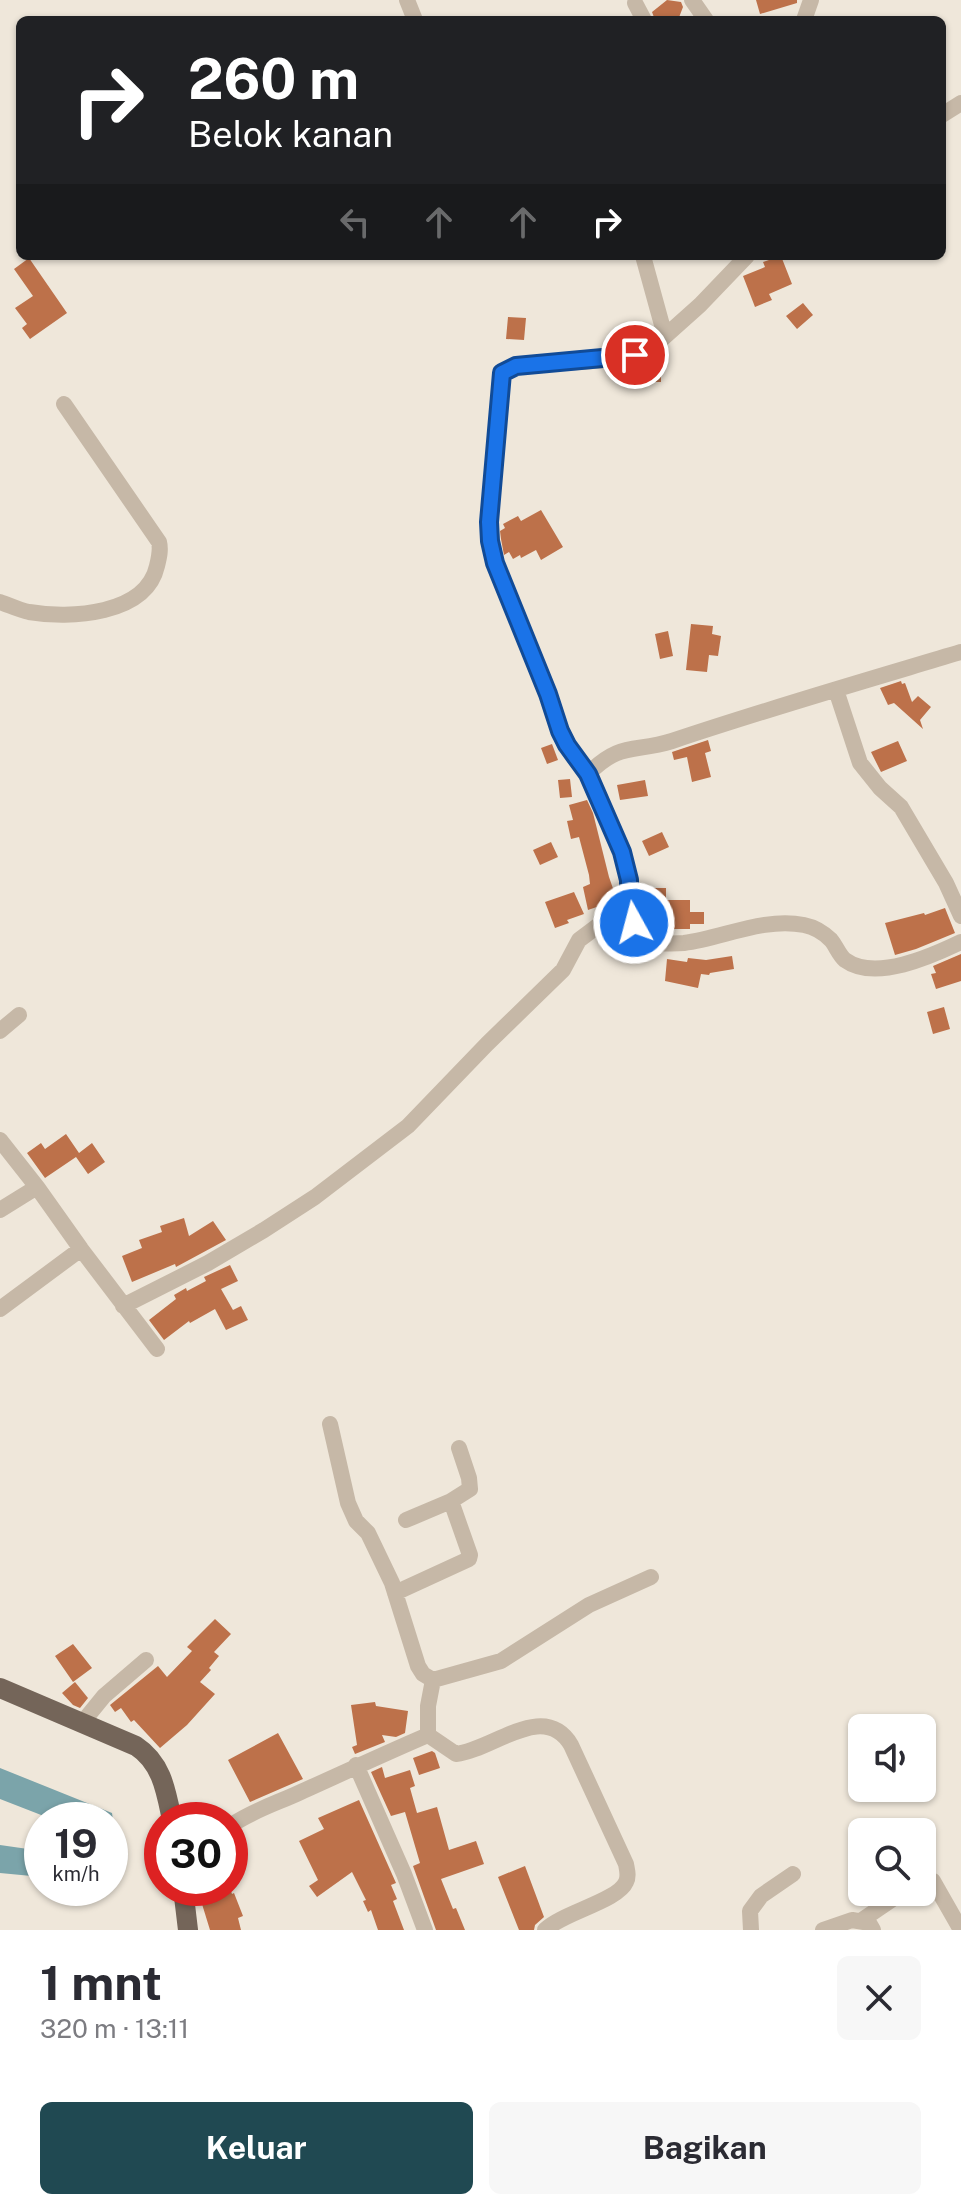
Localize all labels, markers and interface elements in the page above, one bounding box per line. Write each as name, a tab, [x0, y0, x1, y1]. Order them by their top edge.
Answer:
text: 260 m	[188, 46, 359, 112]
icon: right	[56, 48, 160, 152]
text: Belok kanan	[188, 113, 393, 155]
icon: left	[333, 200, 377, 244]
icon: ahead	[417, 200, 461, 244]
icon: ahead	[501, 200, 545, 244]
icon: right	[585, 200, 629, 244]
pin	[601, 321, 669, 389]
icon: arrive	[613, 333, 657, 377]
position arrow	[592, 881, 676, 965]
map controls	[848, 1714, 936, 1906]
button: sound	[848, 1714, 936, 1802]
speed limit sign: 30	[144, 1802, 248, 1906]
button: search	[848, 1818, 936, 1906]
text: 19	[54, 1820, 98, 1867]
text: km/h	[52, 1862, 100, 1886]
text: 1 mnt	[40, 1954, 162, 2011]
button: close	[837, 1956, 921, 2040]
text: 320 m · 13:11	[40, 2013, 189, 2044]
button: Keluar	[40, 2102, 473, 2194]
button: Bagikan	[489, 2102, 921, 2194]

